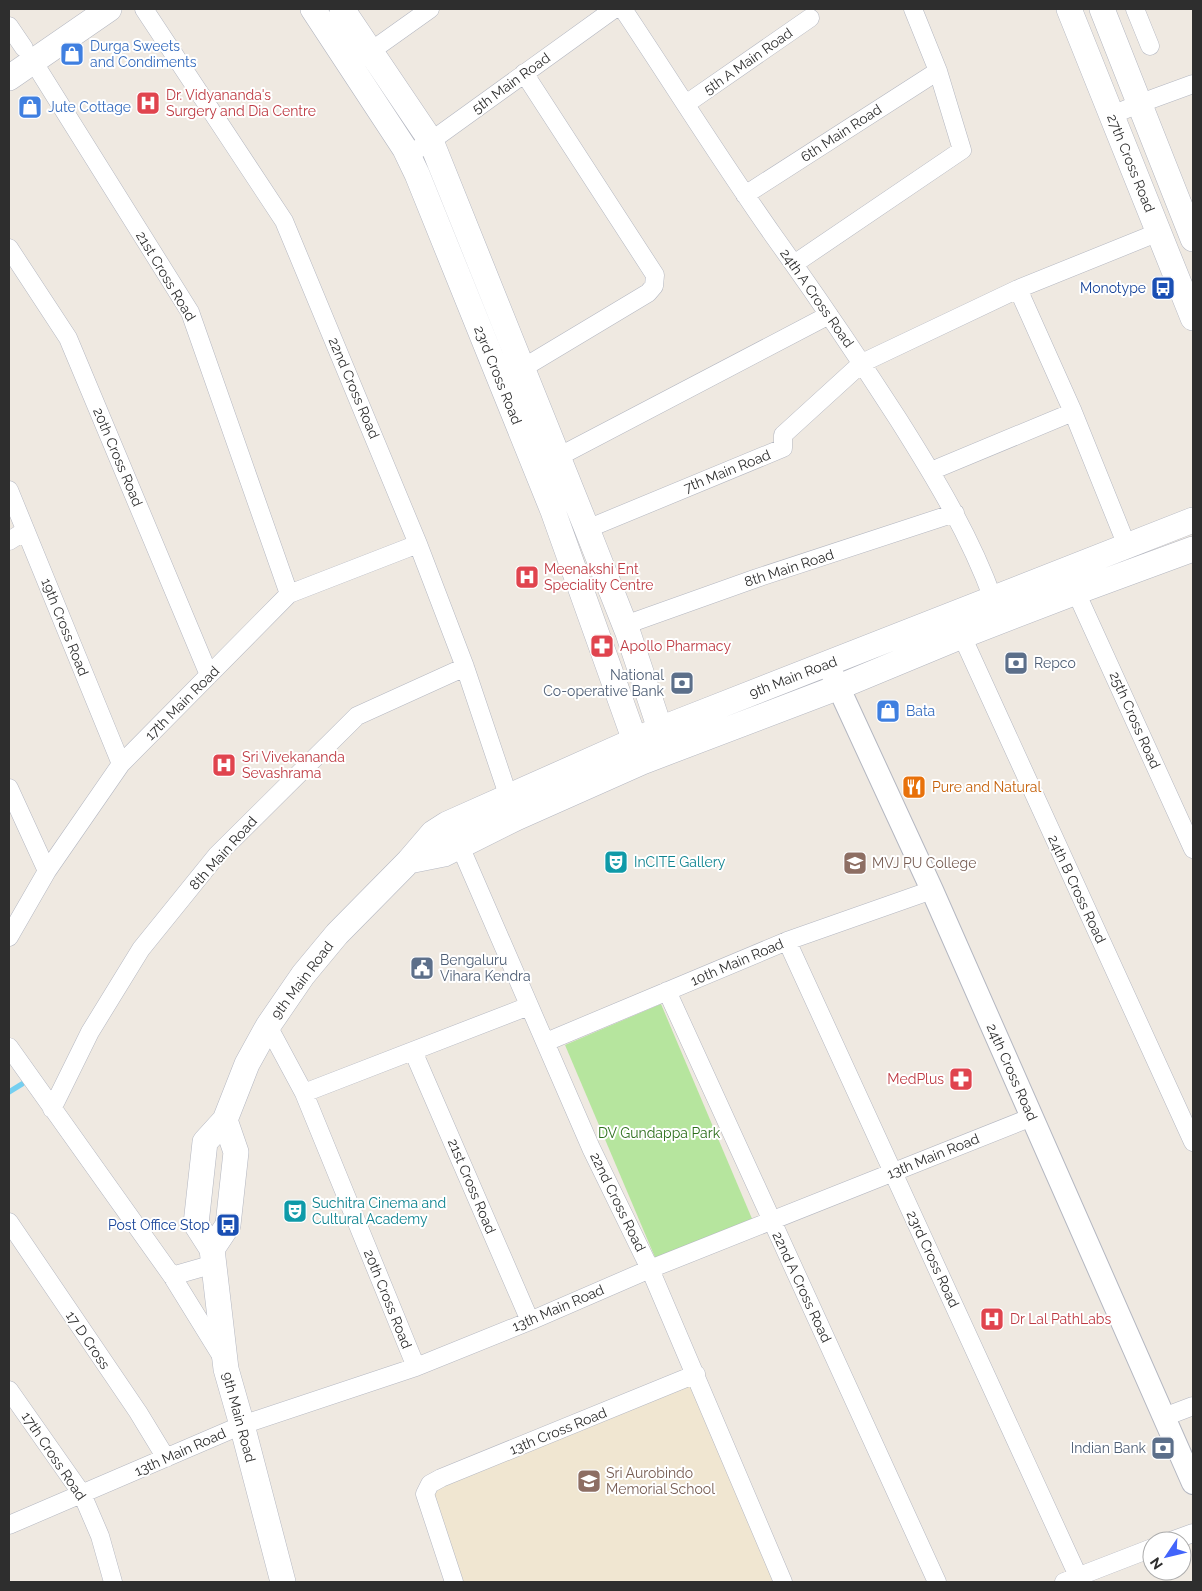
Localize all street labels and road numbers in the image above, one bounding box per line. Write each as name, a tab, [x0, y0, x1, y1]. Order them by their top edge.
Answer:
street label: 5th A Main Road	[701, 24, 795, 98]
street label: 5th Main Road	[469, 49, 553, 117]
street label: 6th Main Road	[798, 101, 884, 165]
street label: 27th Cross Road	[1104, 112, 1158, 214]
street label: 21st Cross Road	[133, 228, 199, 324]
street label: 24th A Cross Road	[777, 246, 857, 350]
street label: 23rd Cross Road	[471, 323, 525, 427]
street label: 22nd Cross Road	[325, 335, 383, 441]
street label: 20th Cross Road	[90, 405, 146, 509]
street label: 7th Main Road	[681, 446, 773, 496]
street label: 8th Main Road	[742, 546, 836, 590]
street label: 19th Cross Road	[38, 576, 92, 678]
street label: 9th Main Road	[747, 653, 839, 701]
street label: 17th Main Road	[142, 663, 222, 743]
street label: 25th Cross Road	[1106, 669, 1164, 771]
street label: 8th Main Road	[186, 813, 260, 893]
street label: 24th B Cross Road	[1045, 832, 1109, 946]
street label: 10th Main Road	[688, 935, 786, 989]
street label: 9th Main Road	[268, 938, 336, 1022]
street label: 24th Cross Road	[983, 1021, 1041, 1123]
street label: 13th Main Road	[885, 1130, 981, 1182]
street label: 21st Cross Road	[445, 1136, 499, 1236]
street label: 22nd Cross Road	[587, 1150, 649, 1254]
street label: 23rd Cross Road	[904, 1208, 962, 1310]
street label: 22nd A Cross Road	[769, 1229, 835, 1345]
street label: 20th Cross Road	[361, 1247, 415, 1351]
street label: 13th Main Road	[510, 1281, 606, 1335]
street label: 17 D Cross	[63, 1308, 113, 1372]
street label: 9th Main Road	[219, 1370, 259, 1464]
street label: 13th Cross Road	[507, 1404, 609, 1458]
street label: 17th Cross Road	[19, 1409, 89, 1503]
street label: 13th Main Road	[132, 1425, 228, 1479]

